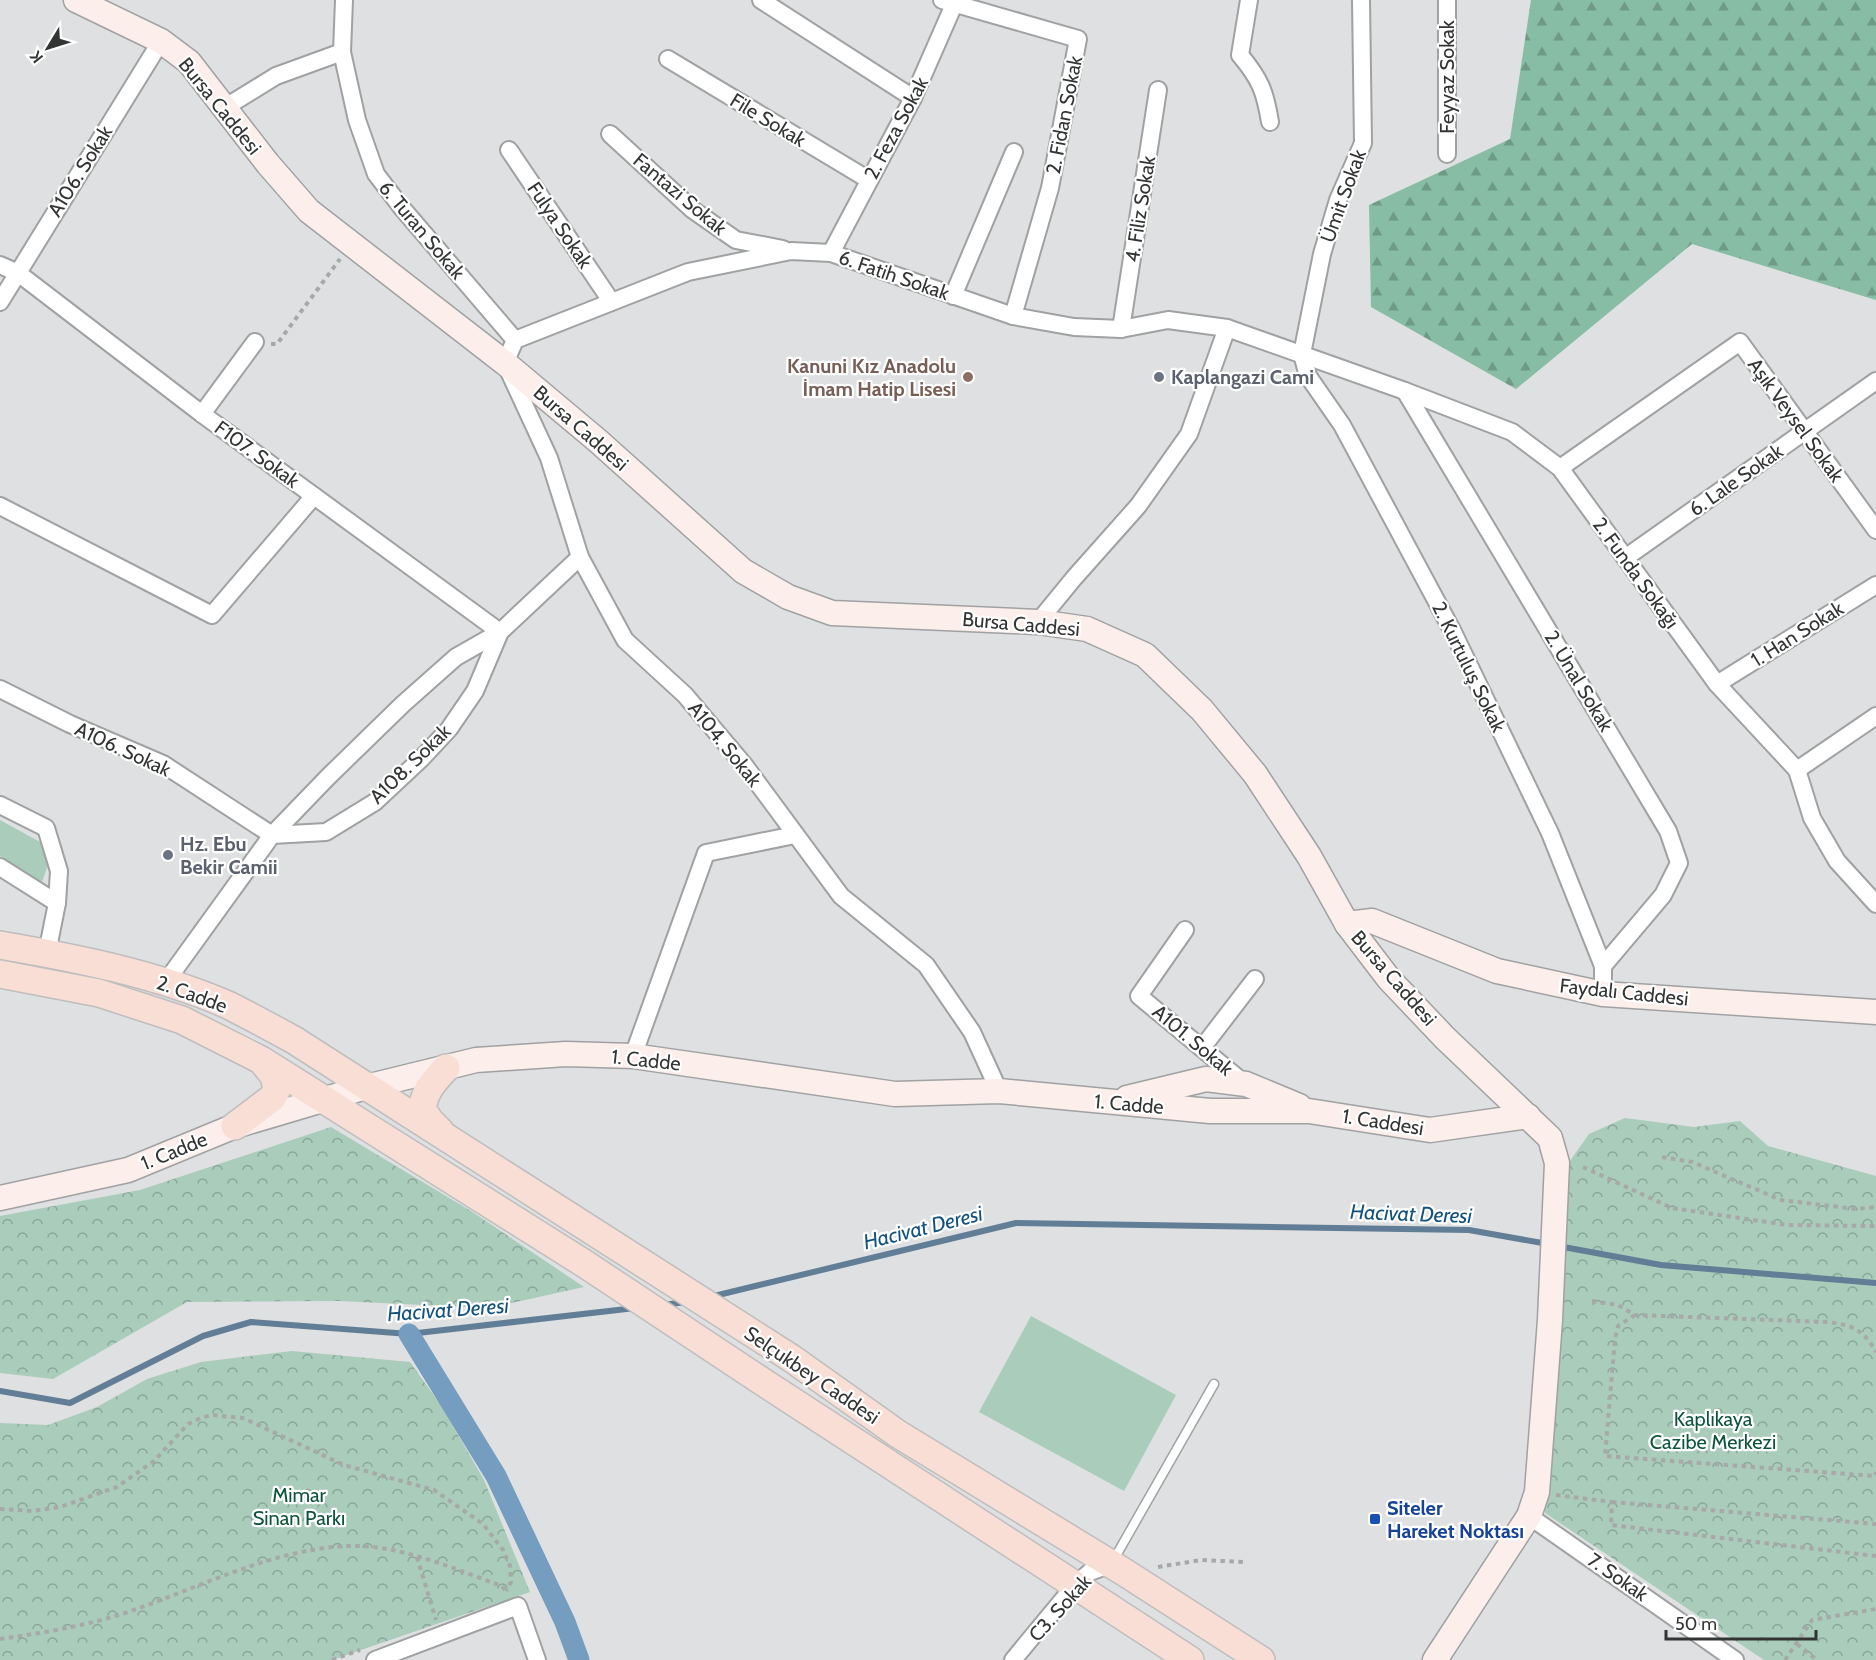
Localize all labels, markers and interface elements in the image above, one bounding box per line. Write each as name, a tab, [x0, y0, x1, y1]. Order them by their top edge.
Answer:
north arrow	[18, 18, 78, 78]
street label: Feyyaz Sokak	[1435, 20, 1459, 134]
text: K	[26, 47, 47, 67]
street label: Bursa Caddesi	[174, 53, 266, 159]
street label: 2. Fidan Sokak	[1041, 54, 1087, 176]
street label: 2. Feza Sokak	[859, 73, 933, 183]
street label: File Sokak	[726, 88, 810, 152]
street label: A106. Sokak	[43, 121, 117, 221]
street label: Ümit Sokak	[1315, 146, 1371, 246]
street label: Fantazi Sokak	[628, 148, 732, 240]
street label: 4. Filiz Sokak	[1120, 154, 1160, 264]
street label: 6. Turan Sokak	[374, 176, 470, 284]
street label: Fulya Sokak	[522, 177, 598, 273]
street label: 6. Fatih Sokak	[836, 245, 952, 305]
street label: Aşık Veysel Sokak	[1743, 353, 1849, 487]
place label: Kanuni Kız Anadolu İmam Hatip Lisesi	[787, 354, 956, 401]
place label: Kaplangazi Cami	[1171, 365, 1314, 389]
marker: Kanuni Kız Anadolu İmam Hatip Lisesi	[961, 370, 975, 384]
marker: Kaplangazi Cami	[1152, 370, 1166, 384]
street label: Bursa Caddesi	[529, 380, 633, 476]
street label: F107. Sokak	[210, 415, 304, 493]
street label: 6. Lale Sokak	[1684, 439, 1788, 521]
street label: 2. Funda Sokağı	[1588, 513, 1684, 633]
street label: 1. Han Sokak	[1746, 596, 1848, 672]
street label: 2. Kurtuluş Sokak	[1427, 598, 1511, 736]
street label: Bursa Caddesi	[961, 607, 1081, 641]
street label: 2. Ünal Sokak	[1540, 626, 1619, 736]
street label: A104. Sokak	[683, 697, 767, 791]
street label: A106. Sokak	[71, 716, 175, 782]
street label: A108. Sokak	[364, 719, 456, 809]
place label: Hz. Ebu Bekir Camii	[180, 832, 278, 879]
marker: Hz. Ebu Bekir Camii	[161, 848, 175, 862]
street label: Bursa Caddesi	[1346, 926, 1442, 1030]
street label: 2. Cadde	[153, 970, 231, 1018]
street label: Faydalı Caddesi	[1558, 973, 1690, 1011]
street label: A101. Sokak	[1148, 999, 1238, 1081]
street label: 1. Cadde	[610, 1044, 682, 1076]
street label: 1. Cadde	[1093, 1089, 1165, 1119]
street label: 1. Caddesi	[1341, 1104, 1425, 1140]
street label: 1. Cadde	[137, 1127, 211, 1175]
water label: Hacivat Deresi	[1350, 1199, 1473, 1228]
water label: Hacivat Deresi	[861, 1201, 986, 1254]
water label: Hacivat Deresi	[386, 1293, 510, 1326]
street label: Selçukbey Caddesi	[740, 1321, 884, 1429]
park label: Kaplıkaya Cazibe Merkezi	[1650, 1407, 1776, 1454]
park label: Mimar Sinan Parkı	[253, 1483, 345, 1530]
place label: Siteler Hareket Noktası	[1387, 1496, 1524, 1543]
marker: Siteler Hareket Noktası	[1368, 1512, 1382, 1526]
street label: 7. Sokak	[1583, 1548, 1653, 1606]
street label: C3. Sokak	[1024, 1570, 1096, 1646]
scale bar	[1666, 1603, 1816, 1641]
text: 50 m	[1675, 1613, 1717, 1635]

